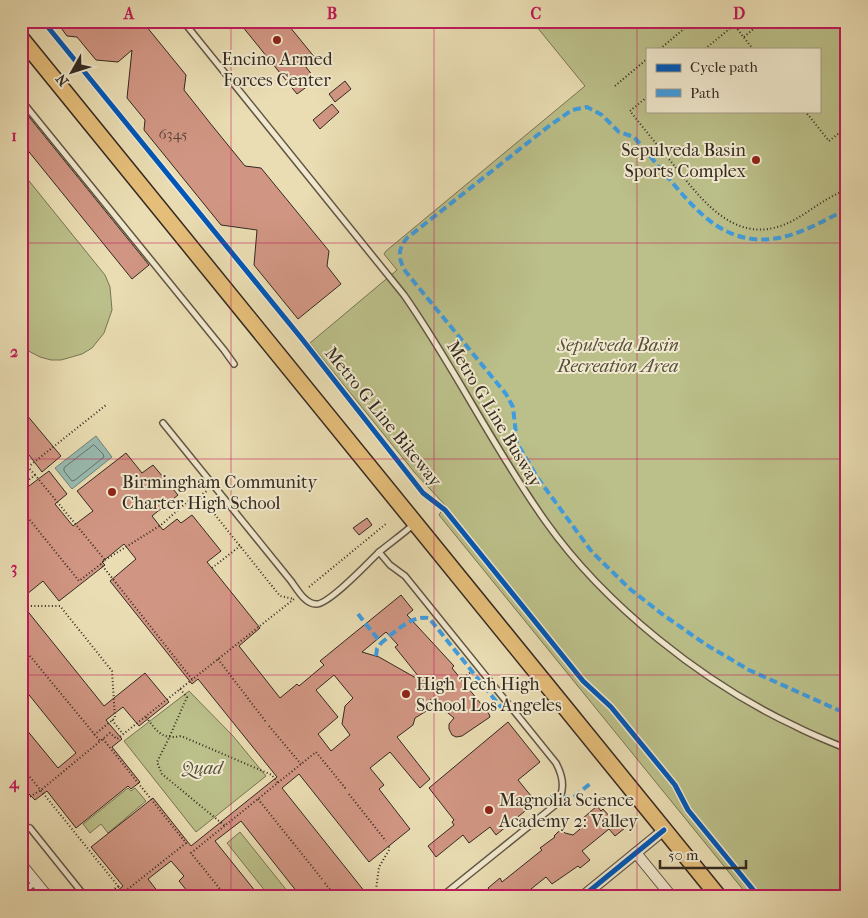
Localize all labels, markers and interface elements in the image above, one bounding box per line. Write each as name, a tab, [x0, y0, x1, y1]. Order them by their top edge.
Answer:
text: A	[123, 4, 135, 23]
text: B	[327, 4, 337, 23]
text: C	[531, 4, 542, 23]
text: D	[733, 4, 745, 23]
marker: Encino Armed Forces Center	[271, 34, 283, 46]
north arrow	[48, 48, 98, 98]
legend	[646, 48, 820, 112]
place label: Encino Armed Forces Center	[222, 49, 333, 91]
text: Cycle path	[690, 58, 758, 76]
text: N	[52, 70, 72, 89]
text: Path	[690, 84, 720, 102]
house number: 6345	[158, 125, 188, 143]
text: 1	[11, 126, 17, 145]
place label: Sepulveda Basin Sports Complex	[621, 140, 747, 182]
marker: Sepulveda Basin Sports Complex	[750, 154, 762, 166]
park label: Sepulveda Basin Recreation Area	[556, 335, 679, 377]
street label: Metro G Line Busway	[442, 337, 547, 492]
text: 2	[10, 342, 18, 361]
street label: Metro G Line Bikeway	[320, 343, 447, 492]
place label: Birmingham Community Charter High School	[122, 472, 318, 514]
marker: Birmingham Community Charter High School	[106, 486, 118, 498]
text: 3	[11, 558, 17, 578]
place label: High Tech High School Los Angeles	[416, 674, 562, 716]
marker: High Tech High School Los Angeles	[400, 688, 412, 700]
park label: Quad	[181, 758, 225, 779]
text: 4	[8, 773, 20, 793]
place label: Magnolia Science Academy 2: Valley	[498, 790, 639, 832]
marker: Magnolia Science Academy 2: Valley	[483, 804, 495, 816]
scale bar	[660, 838, 747, 870]
text: 50 m	[668, 846, 699, 864]

